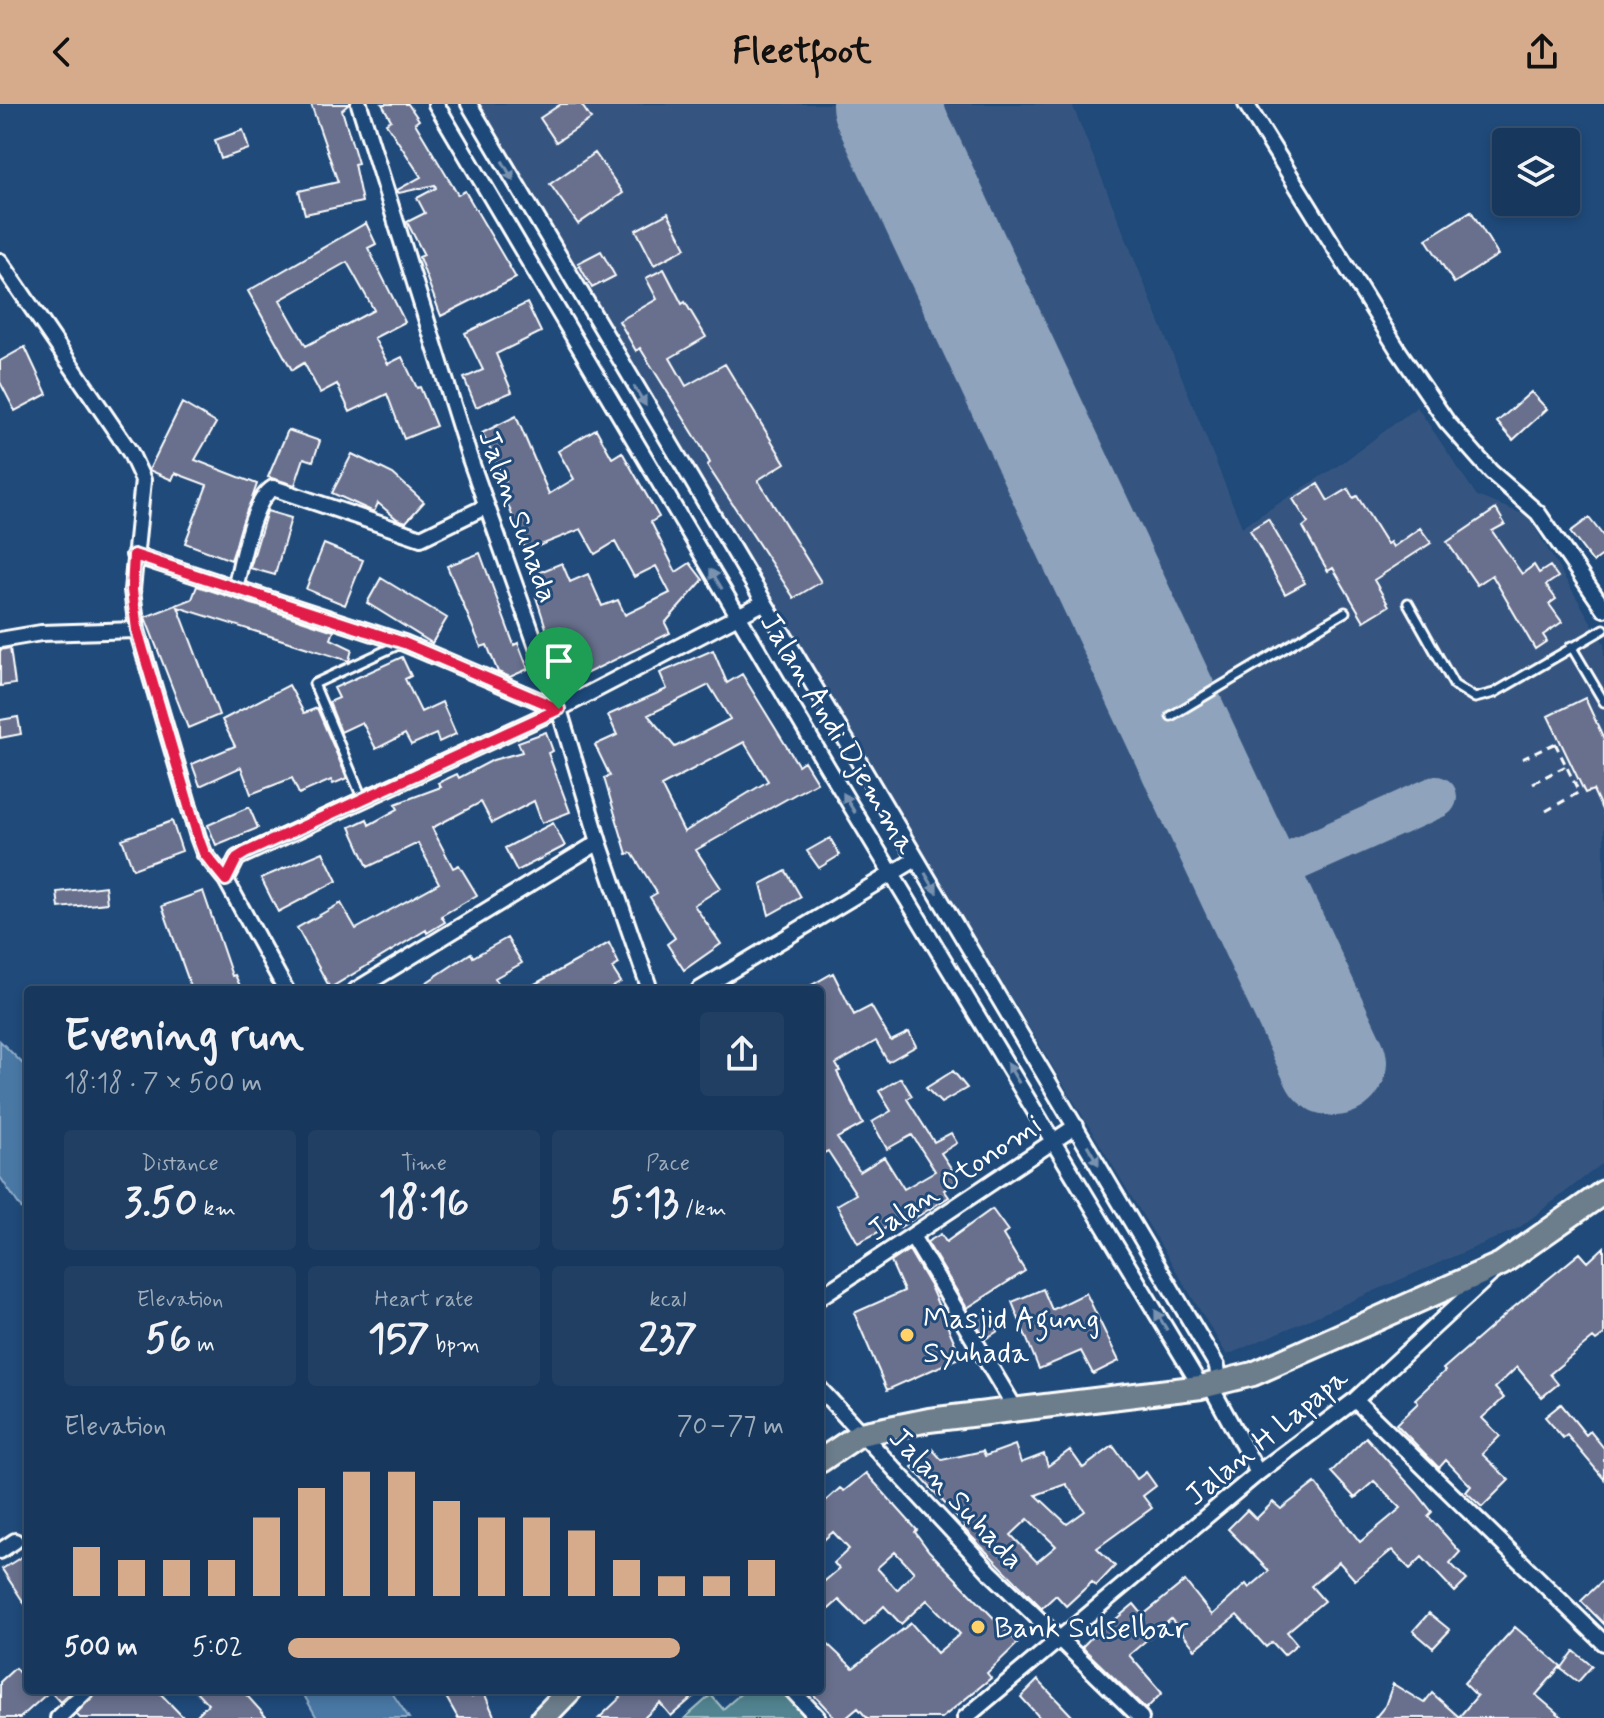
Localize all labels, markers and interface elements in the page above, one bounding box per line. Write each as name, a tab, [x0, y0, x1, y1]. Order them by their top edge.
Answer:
text: Fleetfoot	[732, 29, 872, 76]
icon: back	[40, 30, 84, 74]
icon: share	[1520, 30, 1564, 74]
map controls	[1492, 128, 1580, 216]
button: layers	[1492, 128, 1580, 216]
one-way arrow	[501, 160, 515, 183]
one-way arrow	[632, 385, 646, 407]
street label: Jalan Suhada	[468, 425, 567, 608]
one-way arrow	[710, 568, 724, 590]
street label: Jalan Andi Djemma	[750, 606, 926, 862]
pin	[525, 627, 593, 709]
icon: arrive	[537, 639, 581, 683]
one-way arrow	[842, 792, 856, 814]
one-way arrow	[924, 872, 938, 894]
text: Evening run	[64, 1008, 304, 1066]
button: share	[700, 1012, 784, 1096]
one-way arrow	[1006, 1062, 1020, 1084]
text: 18:18 · 7 × 500 m	[64, 1067, 262, 1101]
street label: Jalan Otonomi	[860, 1106, 1049, 1251]
one-way arrow	[1086, 1144, 1100, 1166]
text: Distance	[141, 1150, 219, 1178]
text: Time	[401, 1150, 447, 1178]
text: Pace	[646, 1150, 690, 1178]
text: 3.50	[124, 1178, 198, 1230]
text: 18:16	[379, 1178, 469, 1230]
text: 5:13	[609, 1178, 679, 1230]
text: km	[198, 1195, 236, 1223]
text: /km	[679, 1195, 727, 1223]
text: Elevation	[137, 1286, 223, 1314]
text: Heart rate	[375, 1286, 473, 1314]
text: kcal	[650, 1286, 686, 1314]
place label: Masjid Agung Syuhada	[923, 1300, 1100, 1373]
one-way arrow	[1154, 1309, 1168, 1331]
text: 56	[145, 1314, 191, 1366]
text: 157	[368, 1314, 430, 1366]
text: 237	[639, 1314, 697, 1366]
marker: Masjid Agung Syuhada	[898, 1326, 916, 1344]
text: m	[191, 1331, 215, 1359]
text: bpm	[430, 1331, 480, 1359]
street label: Jalan H Lapapa	[1177, 1359, 1357, 1515]
text: Elevation	[64, 1410, 166, 1444]
text: 70–77 m	[677, 1410, 784, 1444]
street label: Jalan Suhada	[880, 1419, 1032, 1579]
place label: Bank Sulselbar	[994, 1609, 1189, 1648]
marker: Bank Sulselbar	[969, 1618, 987, 1636]
text: 500 m	[64, 1631, 138, 1665]
text: 5:02	[192, 1631, 243, 1665]

